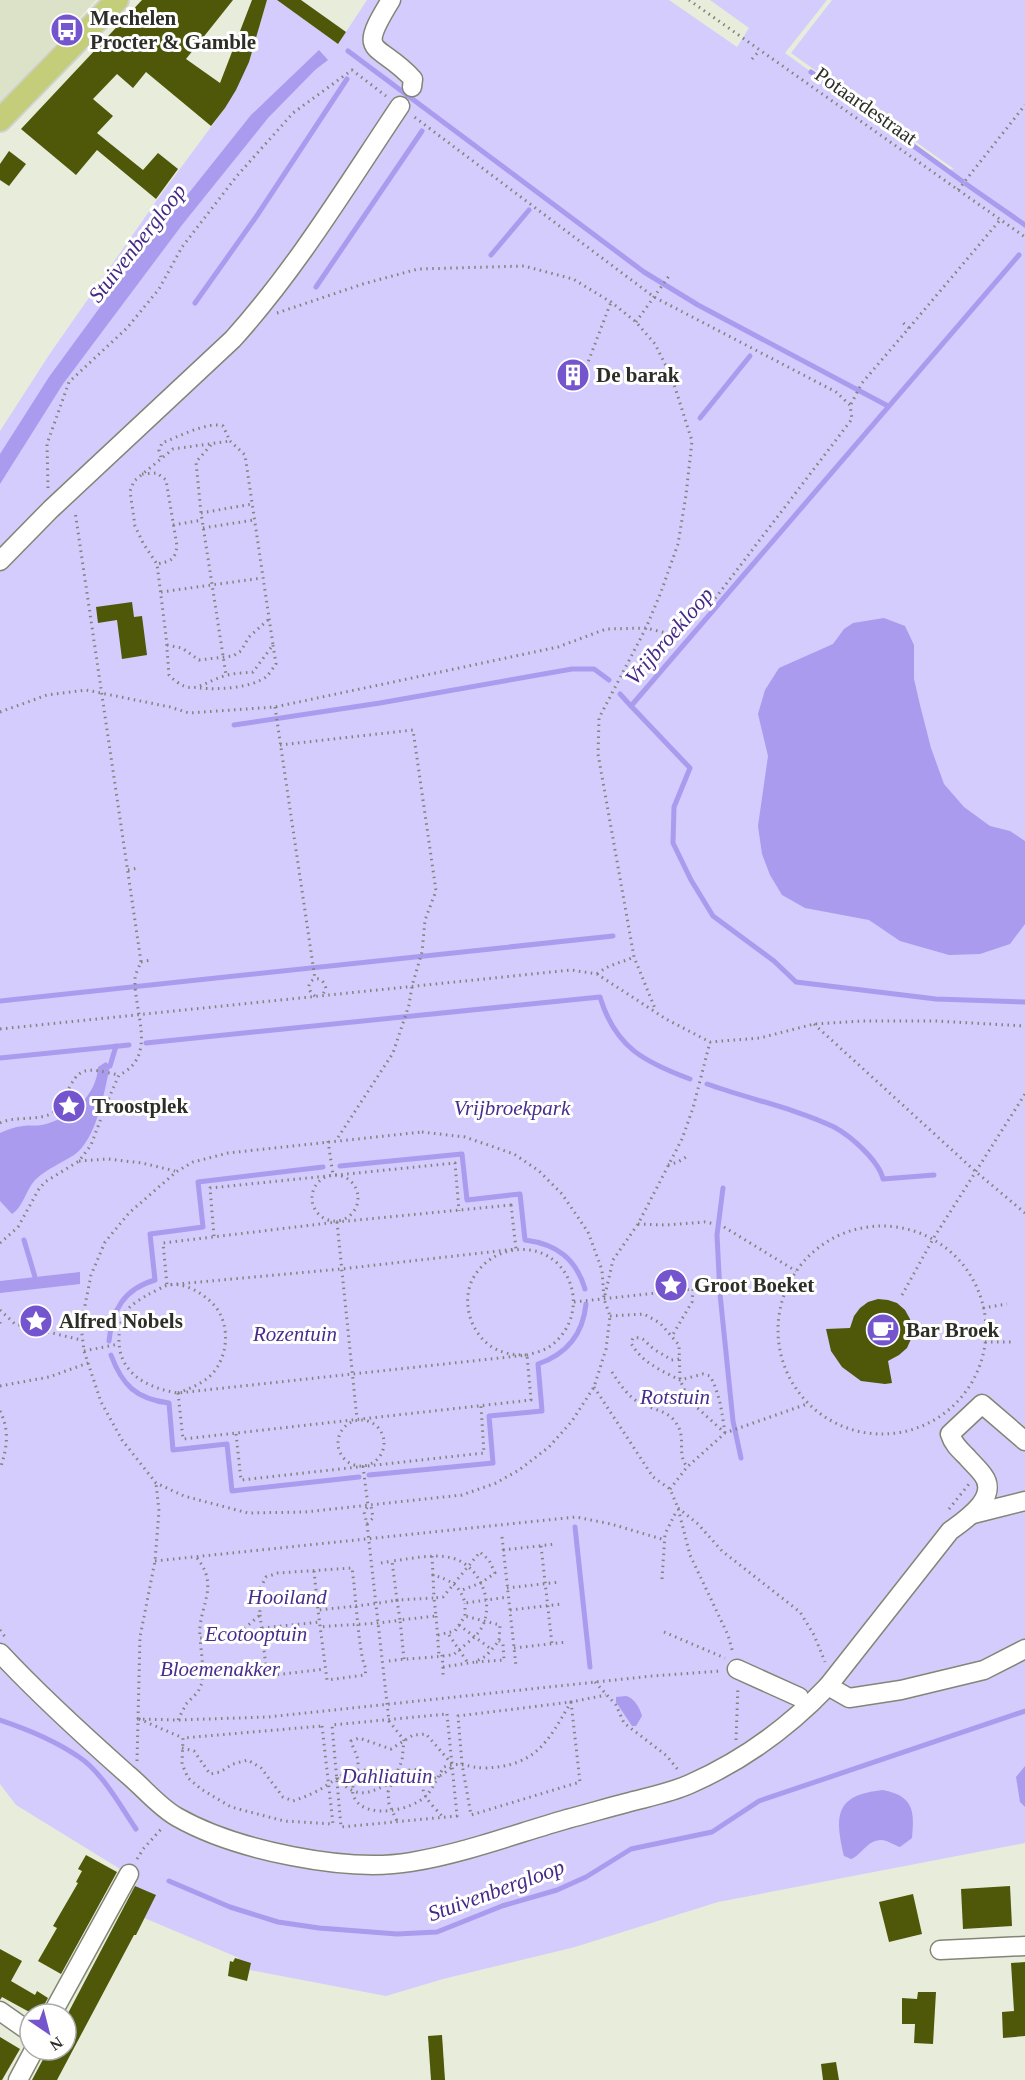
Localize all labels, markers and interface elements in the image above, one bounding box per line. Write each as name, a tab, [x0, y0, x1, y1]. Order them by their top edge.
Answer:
place label: Mechelen Procter & Gamble	[90, 6, 256, 54]
bus stop icon: Mechelen Procter & Gamble	[49, 12, 85, 48]
street label: Potaardestraat	[810, 62, 922, 150]
water label: Stuivenbergloop	[83, 179, 191, 307]
building icon: De barak	[555, 357, 591, 393]
place label: De barak	[596, 363, 680, 387]
water label: Vrijbroekloop	[620, 582, 718, 690]
place icon: Troostplek	[51, 1088, 87, 1124]
place label: Troostplek	[92, 1094, 188, 1118]
park label: Vrijbroekpark	[454, 1096, 571, 1120]
place icon: Groot Boeket	[653, 1267, 689, 1303]
place label: Groot Boeket	[694, 1273, 814, 1297]
place icon: Alfred Nobels	[18, 1303, 54, 1339]
place label: Alfred Nobels	[59, 1309, 183, 1333]
cafe icon: Bar Broek	[865, 1312, 901, 1348]
place label: Bar Broek	[906, 1318, 999, 1342]
park label: Rozentuin	[252, 1322, 337, 1346]
park label: Rotstuin	[639, 1385, 710, 1409]
park label: Hooiland	[246, 1585, 327, 1609]
park label: Ecotooptuin	[204, 1622, 307, 1646]
park label: Bloemenakker	[160, 1657, 281, 1681]
park label: Dahliatuin	[340, 1764, 433, 1788]
water label: Stuivenbergloop	[424, 1854, 568, 1926]
north arrow	[18, 2002, 78, 2062]
text: N	[46, 2034, 66, 2054]

